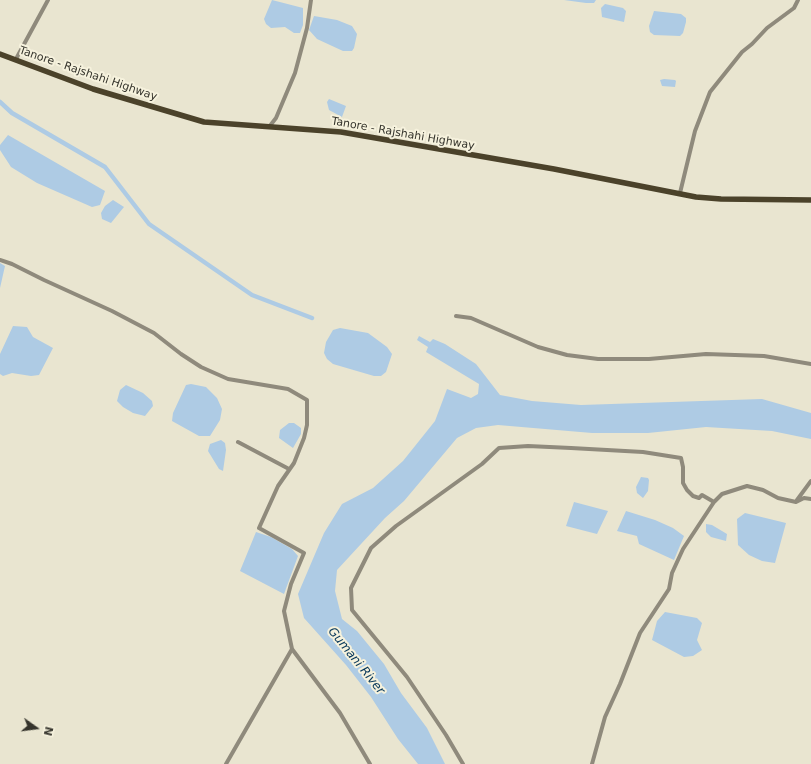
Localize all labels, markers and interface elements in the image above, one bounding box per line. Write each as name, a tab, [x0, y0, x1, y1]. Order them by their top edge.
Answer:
street label: Tanore - Rajshahi Highway	[17, 44, 159, 104]
street label: Tanore - Rajshahi Highway	[330, 115, 476, 153]
water label: Gumani River	[325, 625, 387, 697]
north arrow	[16, 708, 56, 748]
text: N	[41, 725, 56, 737]

